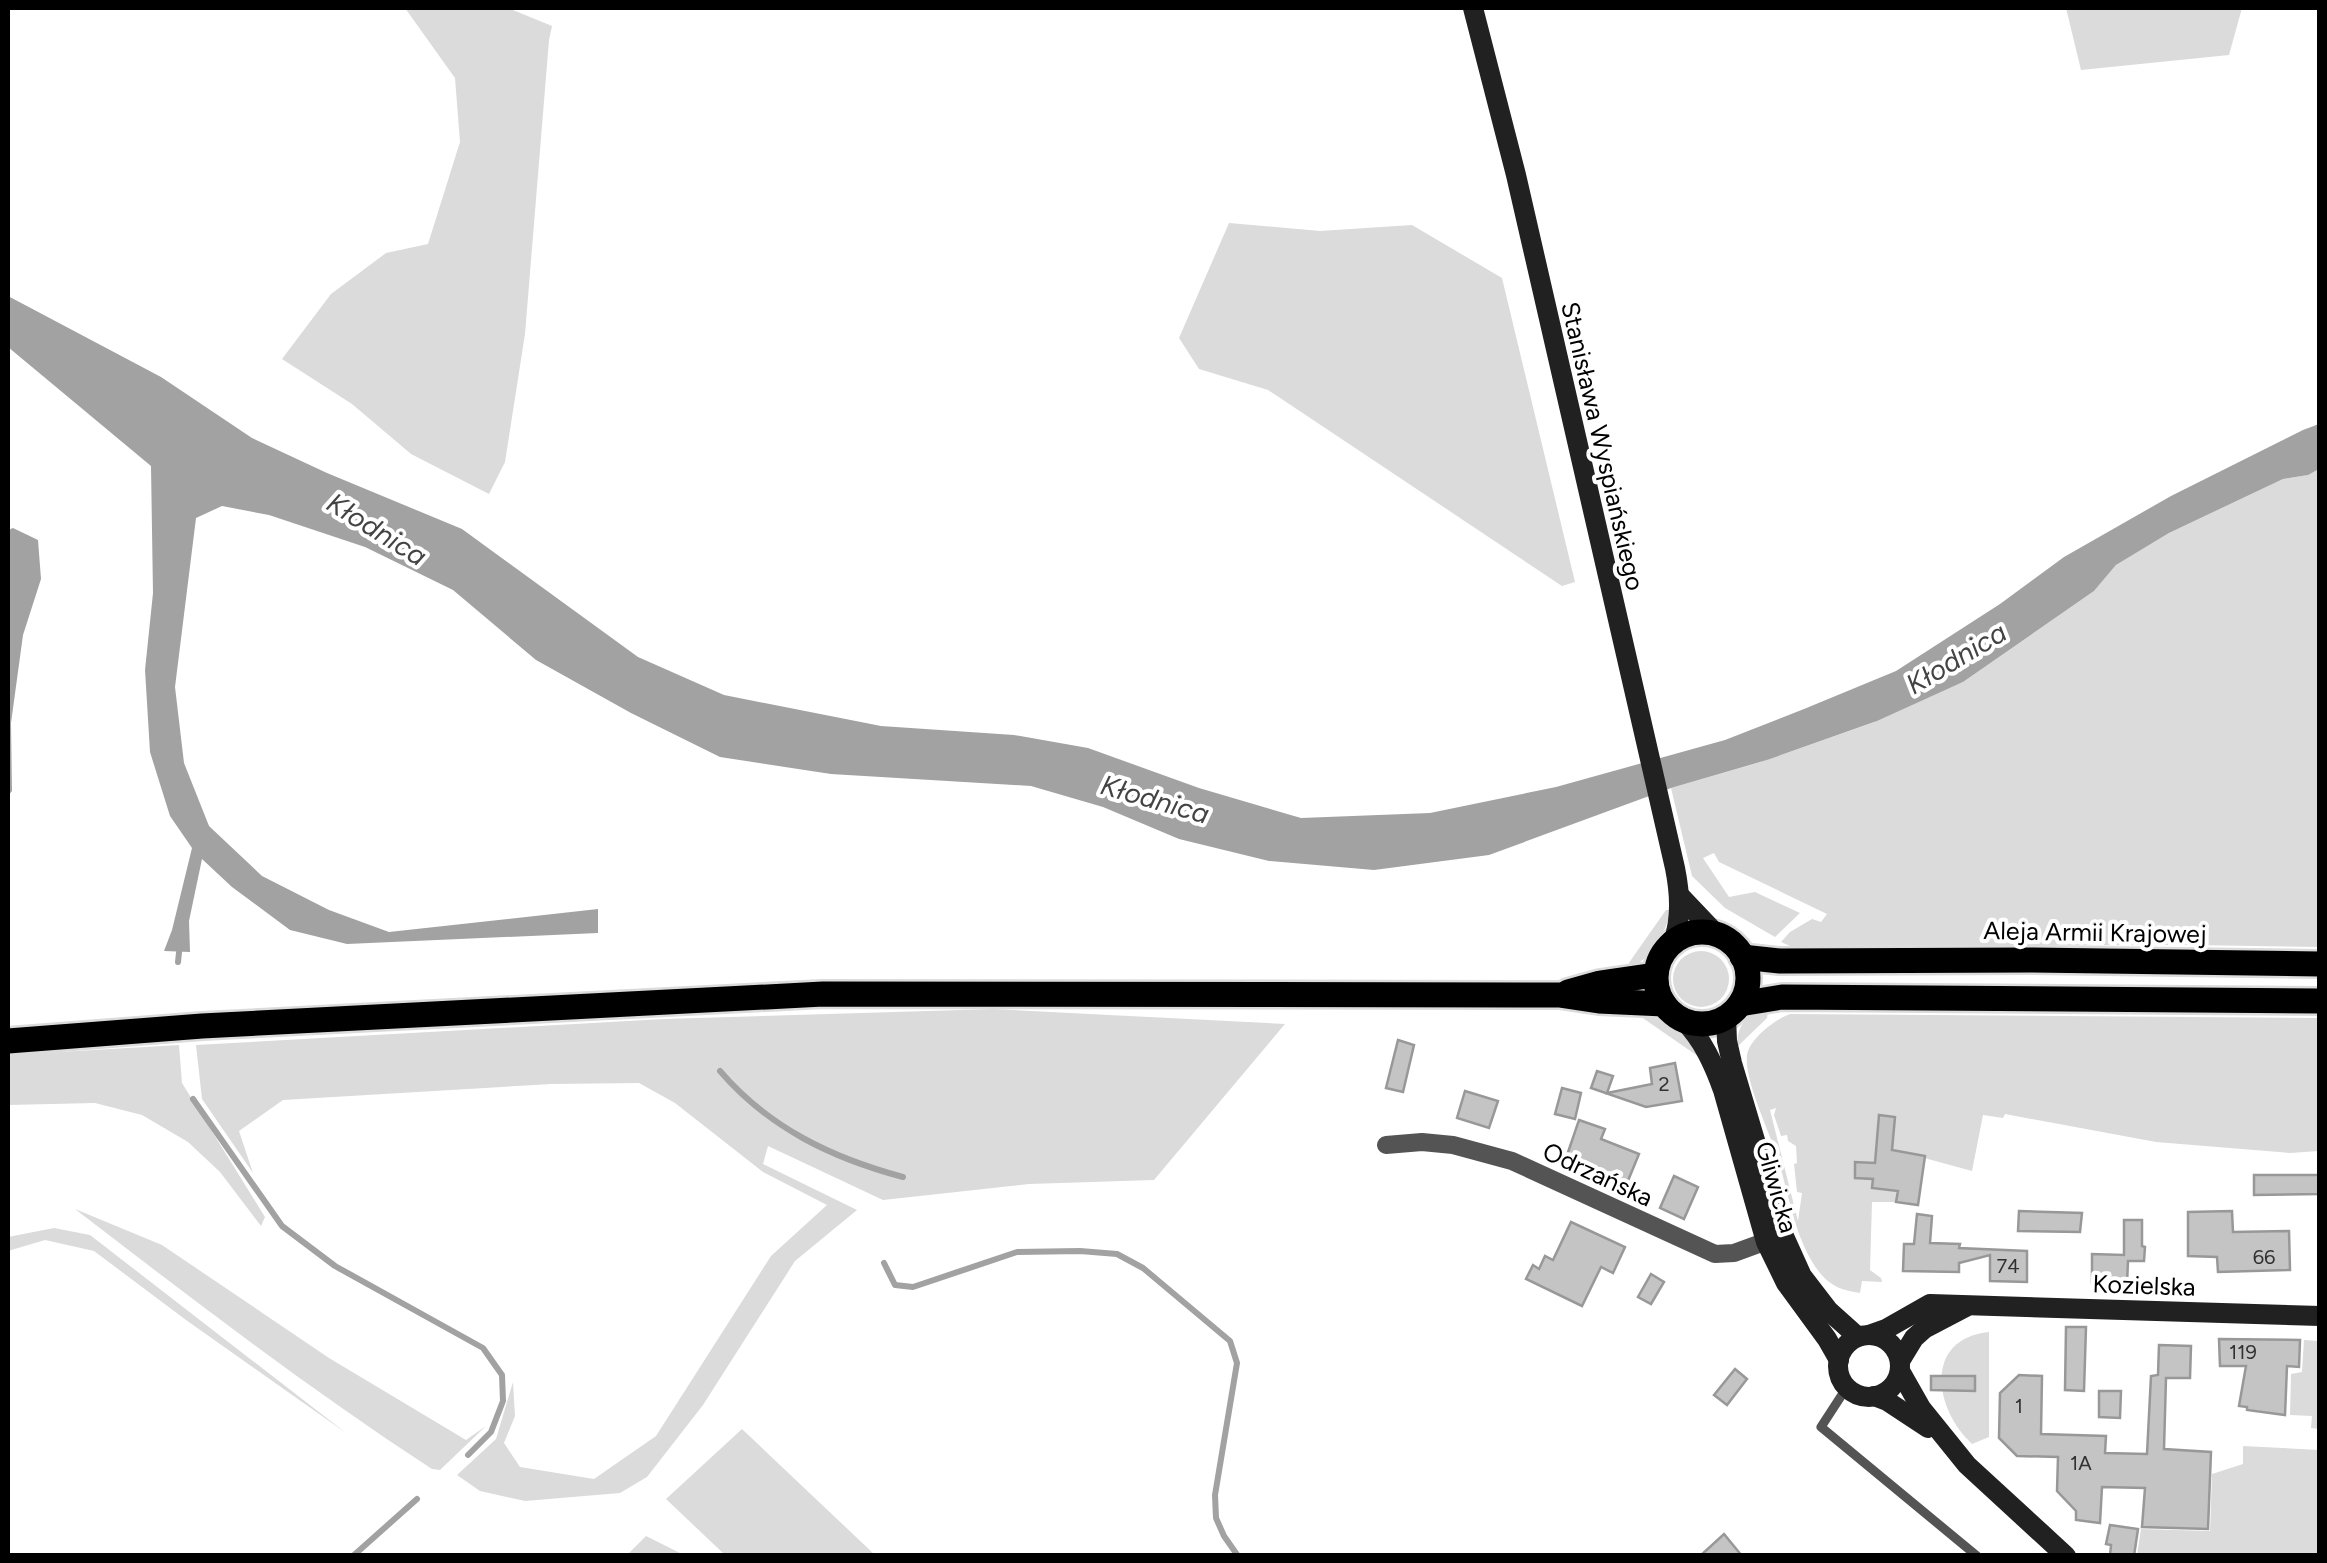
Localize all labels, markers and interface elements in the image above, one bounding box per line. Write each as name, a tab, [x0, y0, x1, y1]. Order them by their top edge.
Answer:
street label: Stanisława Wyspiańskiego	[1555, 299, 1651, 593]
water label: Kłodnica	[321, 485, 433, 573]
water label: Kłodnica	[1899, 615, 2013, 701]
water label: Kłodnica	[1097, 767, 1213, 831]
street label: Aleja Armii Krajowej	[1983, 915, 2207, 949]
house number: 2	[1658, 1072, 1670, 1096]
street label: Odrzańska	[1538, 1136, 1658, 1212]
street label: Gliwicka	[1750, 1138, 1804, 1236]
house number: 66	[2253, 1245, 2275, 1269]
house number: 74	[1996, 1254, 2020, 1278]
street label: Kozielska	[2092, 1268, 2196, 1302]
house number: 119	[2229, 1340, 2257, 1364]
house number: 1	[2015, 1394, 2023, 1418]
house number: 1A	[2070, 1451, 2092, 1475]

